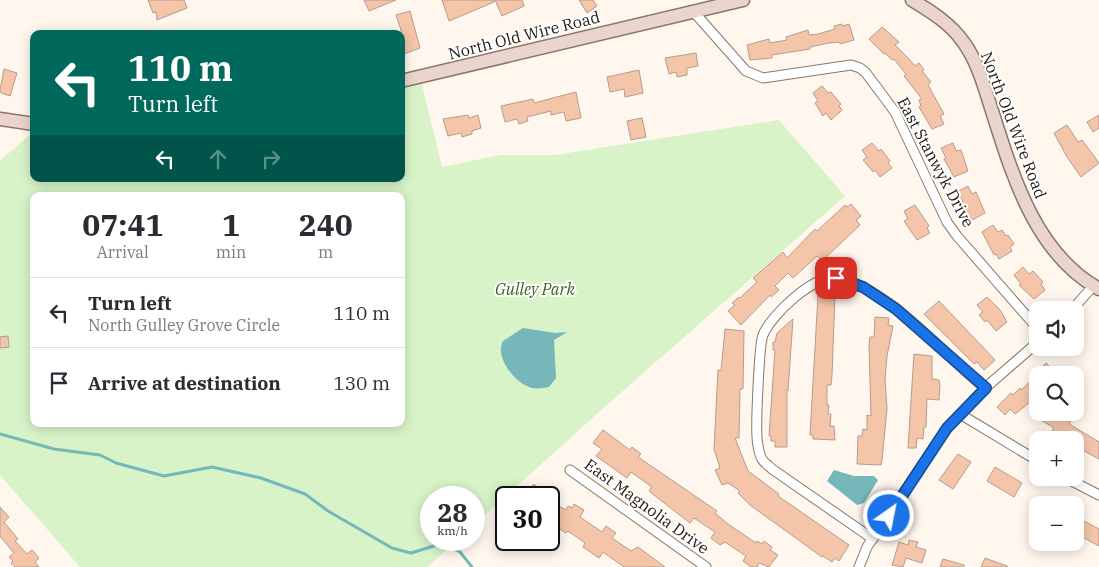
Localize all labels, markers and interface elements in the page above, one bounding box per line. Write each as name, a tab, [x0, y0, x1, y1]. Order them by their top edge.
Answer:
street label: North Old Wire Road	[446, 6, 602, 64]
text: 110 m	[128, 45, 233, 91]
street label: North Old Wire Road	[977, 49, 1051, 201]
icon: left	[45, 50, 110, 115]
text: Turn left	[128, 89, 218, 118]
street label: East Stanwyk Drive	[893, 93, 979, 231]
icon: left	[151, 145, 179, 173]
icon: ahead	[204, 145, 232, 173]
icon: right	[257, 145, 285, 173]
text: 07:41	[82, 205, 163, 244]
text: 1	[222, 205, 240, 244]
text: 240	[299, 205, 353, 244]
text: Arrival	[97, 242, 149, 262]
text: min	[216, 242, 246, 262]
text: m	[318, 242, 333, 262]
pin	[815, 257, 857, 299]
icon: arrive	[822, 264, 850, 292]
park label: Gulley Park	[495, 279, 576, 299]
text: Turn left	[88, 291, 171, 315]
icon: left	[45, 299, 73, 327]
text: 110 m	[333, 301, 390, 325]
map controls	[1029, 301, 1084, 551]
button: sound	[1029, 301, 1084, 356]
text: North Gulley Grove Circle	[88, 315, 280, 335]
button: search	[1029, 366, 1084, 421]
icon: arrive	[45, 369, 73, 397]
text: Arrive at destination	[88, 371, 281, 395]
text: 130 m	[333, 371, 390, 395]
button: +	[1029, 431, 1084, 486]
street label: East Magnolia Drive	[581, 454, 713, 558]
speed limit sign: 30	[495, 486, 560, 551]
position arrow	[862, 489, 914, 541]
text: 28	[437, 496, 468, 529]
button: −	[1029, 496, 1084, 551]
text: km/h	[437, 523, 468, 538]

